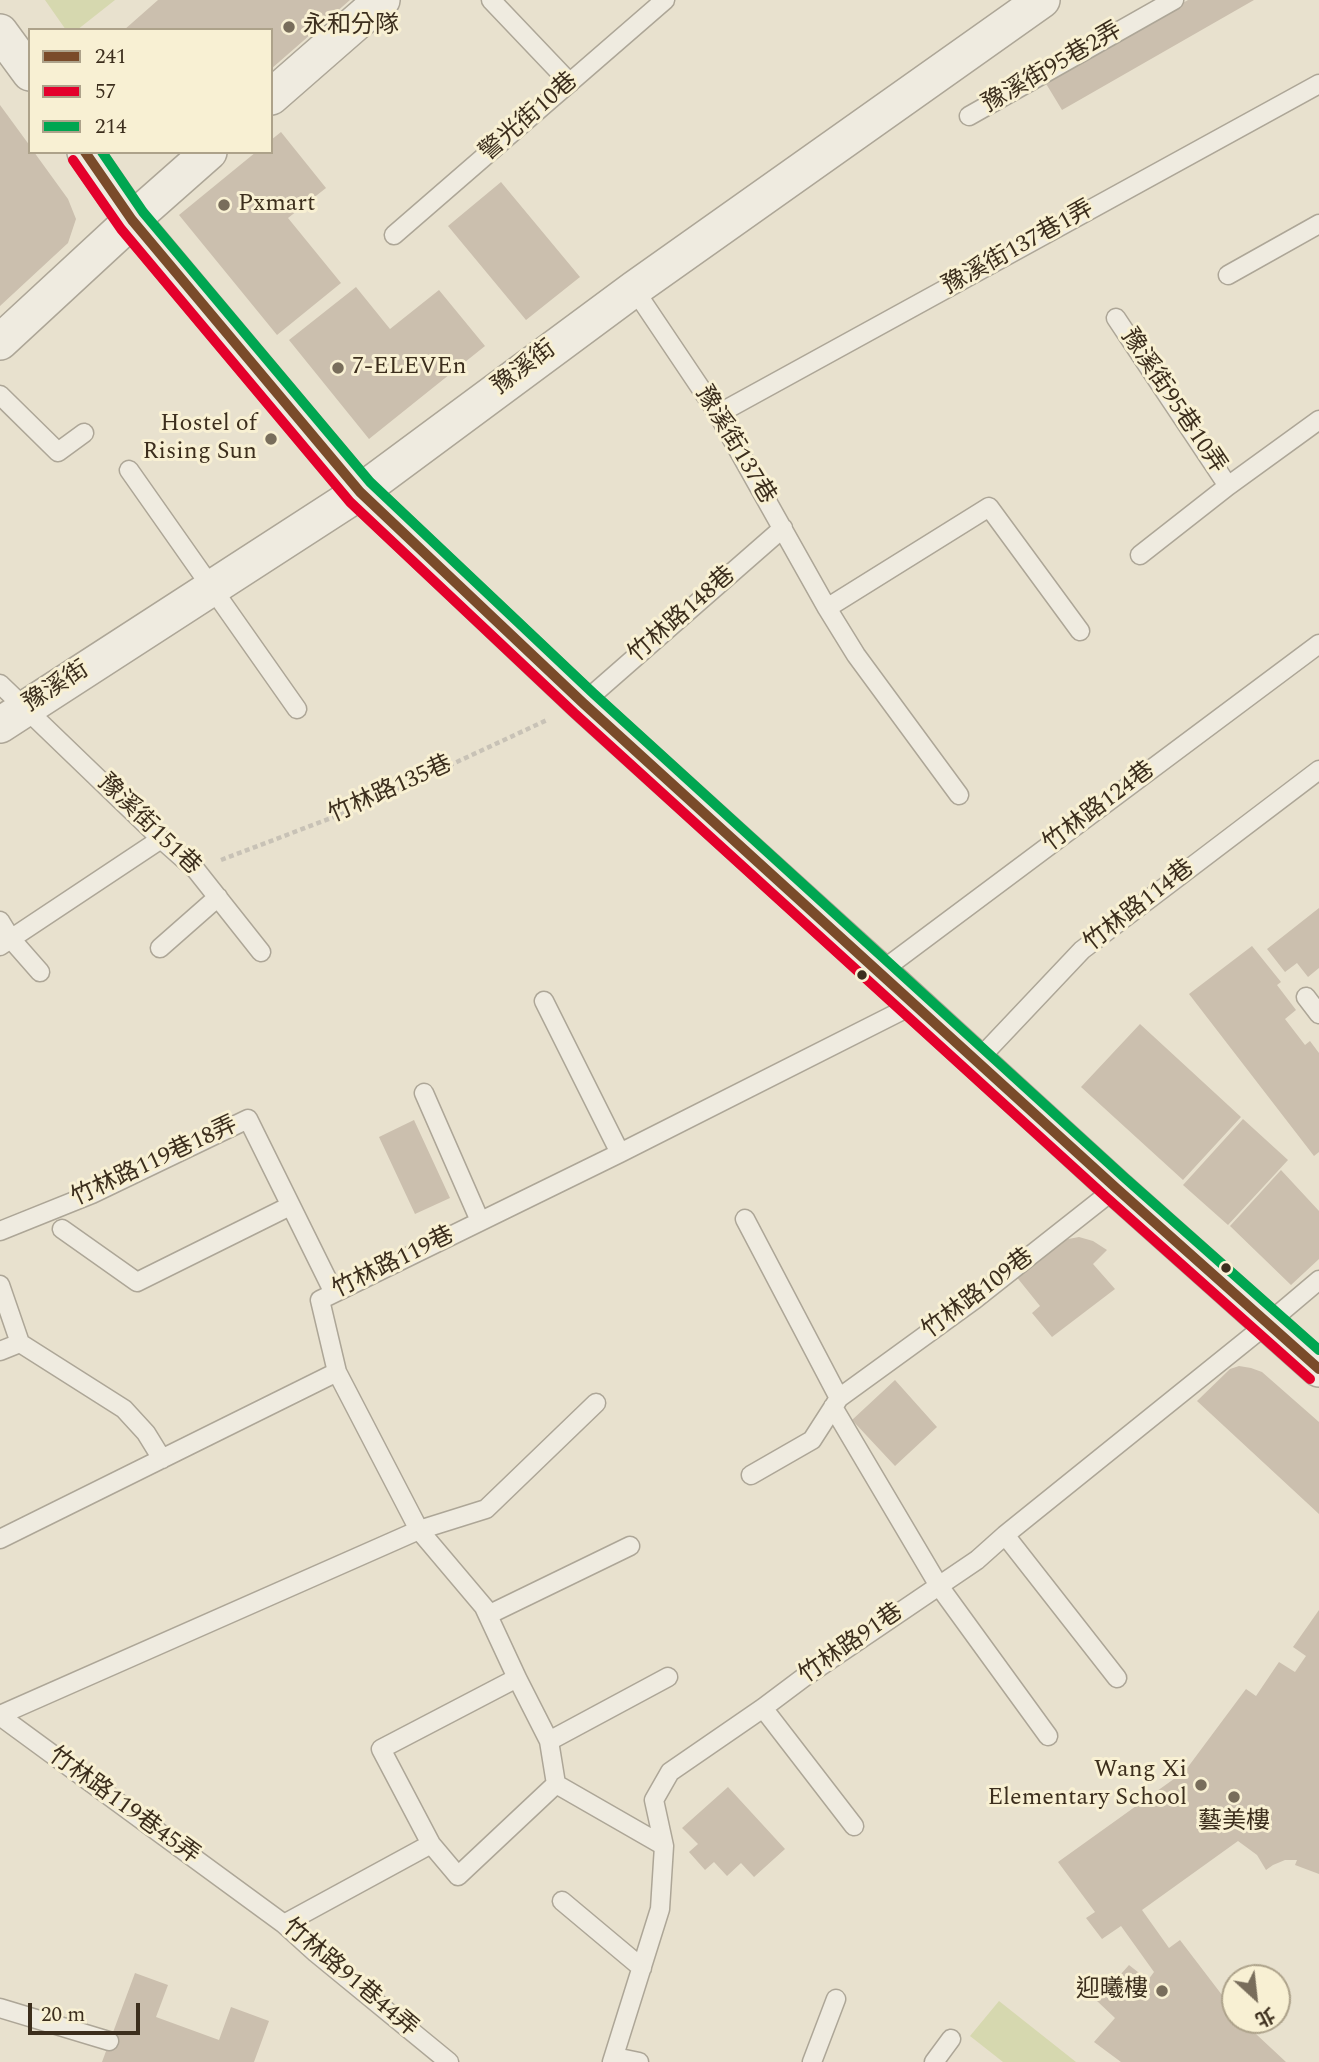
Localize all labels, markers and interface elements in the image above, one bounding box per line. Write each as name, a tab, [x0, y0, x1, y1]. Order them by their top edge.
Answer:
place label: 永和分隊	[303, 13, 399, 41]
street label: 豫溪街95巷2弄	[978, 18, 1128, 120]
marker: 永和分隊	[281, 19, 297, 35]
legend	[28, 28, 273, 154]
text: 241	[95, 41, 127, 73]
street label: 警光街10巷	[475, 68, 585, 168]
text: 57	[95, 76, 116, 108]
text: 214	[95, 111, 127, 143]
place label: Pxmart	[238, 191, 315, 219]
street label: 豫溪街137巷1弄	[939, 196, 1099, 302]
marker: Pxmart	[216, 197, 232, 213]
street label: 豫溪街95巷10弄	[1113, 324, 1231, 480]
street label: 豫溪街	[488, 336, 562, 402]
place label: 7-ELEVEn	[352, 354, 466, 382]
marker: 7-ELEVEn	[330, 360, 346, 376]
street label: 豫溪街137巷	[688, 382, 780, 510]
place label: Hostel of Rising Sun	[143, 411, 257, 467]
marker: Hostel of Rising Sun	[263, 431, 279, 447]
street label: 竹林路148巷	[624, 562, 742, 670]
street label: 豫溪街	[19, 656, 95, 720]
street label: 竹林路135巷	[325, 751, 457, 831]
street label: 竹林路124巷	[1039, 757, 1161, 859]
street label: 豫溪街151巷	[91, 770, 205, 882]
street label: 竹林路114巷	[1079, 855, 1201, 959]
unlabelled marker	[855, 968, 869, 982]
street label: 竹林路119巷18弄	[67, 1112, 243, 1214]
street label: 竹林路119巷	[328, 1222, 460, 1306]
street label: 竹林路109巷	[918, 1244, 1040, 1346]
unlabelled marker	[1219, 1261, 1233, 1275]
street label: 竹林路91巷	[795, 1599, 909, 1691]
street label: 竹林路119巷45弄	[42, 1742, 204, 1872]
place label: Wang Xi Elementary School	[987, 1757, 1187, 1813]
marker: Wang Xi Elementary School	[1193, 1777, 1209, 1793]
marker: 藝美樓	[1226, 1789, 1242, 1805]
place label: 藝美樓	[1198, 1809, 1270, 1837]
street label: 竹林路91巷44弄	[275, 1914, 423, 2044]
north arrow	[1221, 1964, 1291, 2034]
place label: 迎曦樓	[1076, 1977, 1148, 2005]
marker: 迎曦樓	[1154, 1983, 1170, 1999]
scale bar	[32, 1988, 144, 2032]
text: 20 m	[41, 1999, 85, 2031]
text: 北	[1250, 1999, 1280, 2034]

